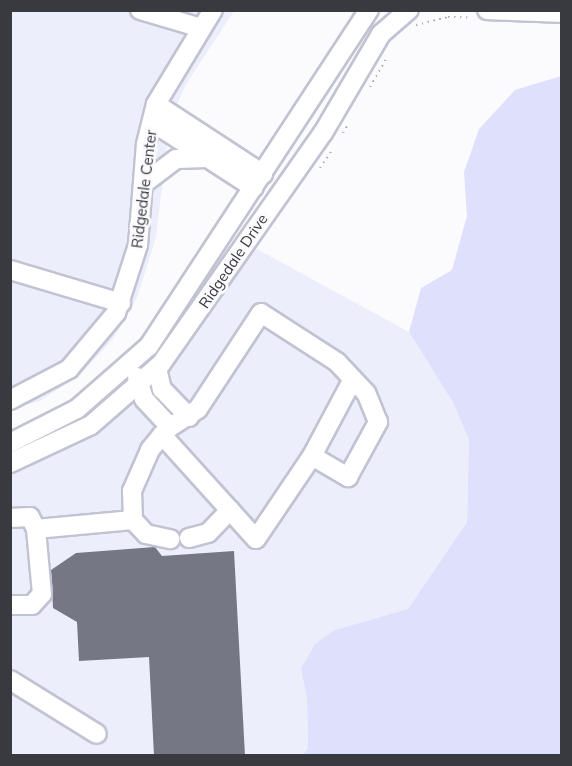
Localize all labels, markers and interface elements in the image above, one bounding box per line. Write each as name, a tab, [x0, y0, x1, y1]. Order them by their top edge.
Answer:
street label: Ridgedale Center	[128, 129, 160, 249]
street label: Ridgedale Drive	[195, 210, 271, 312]

